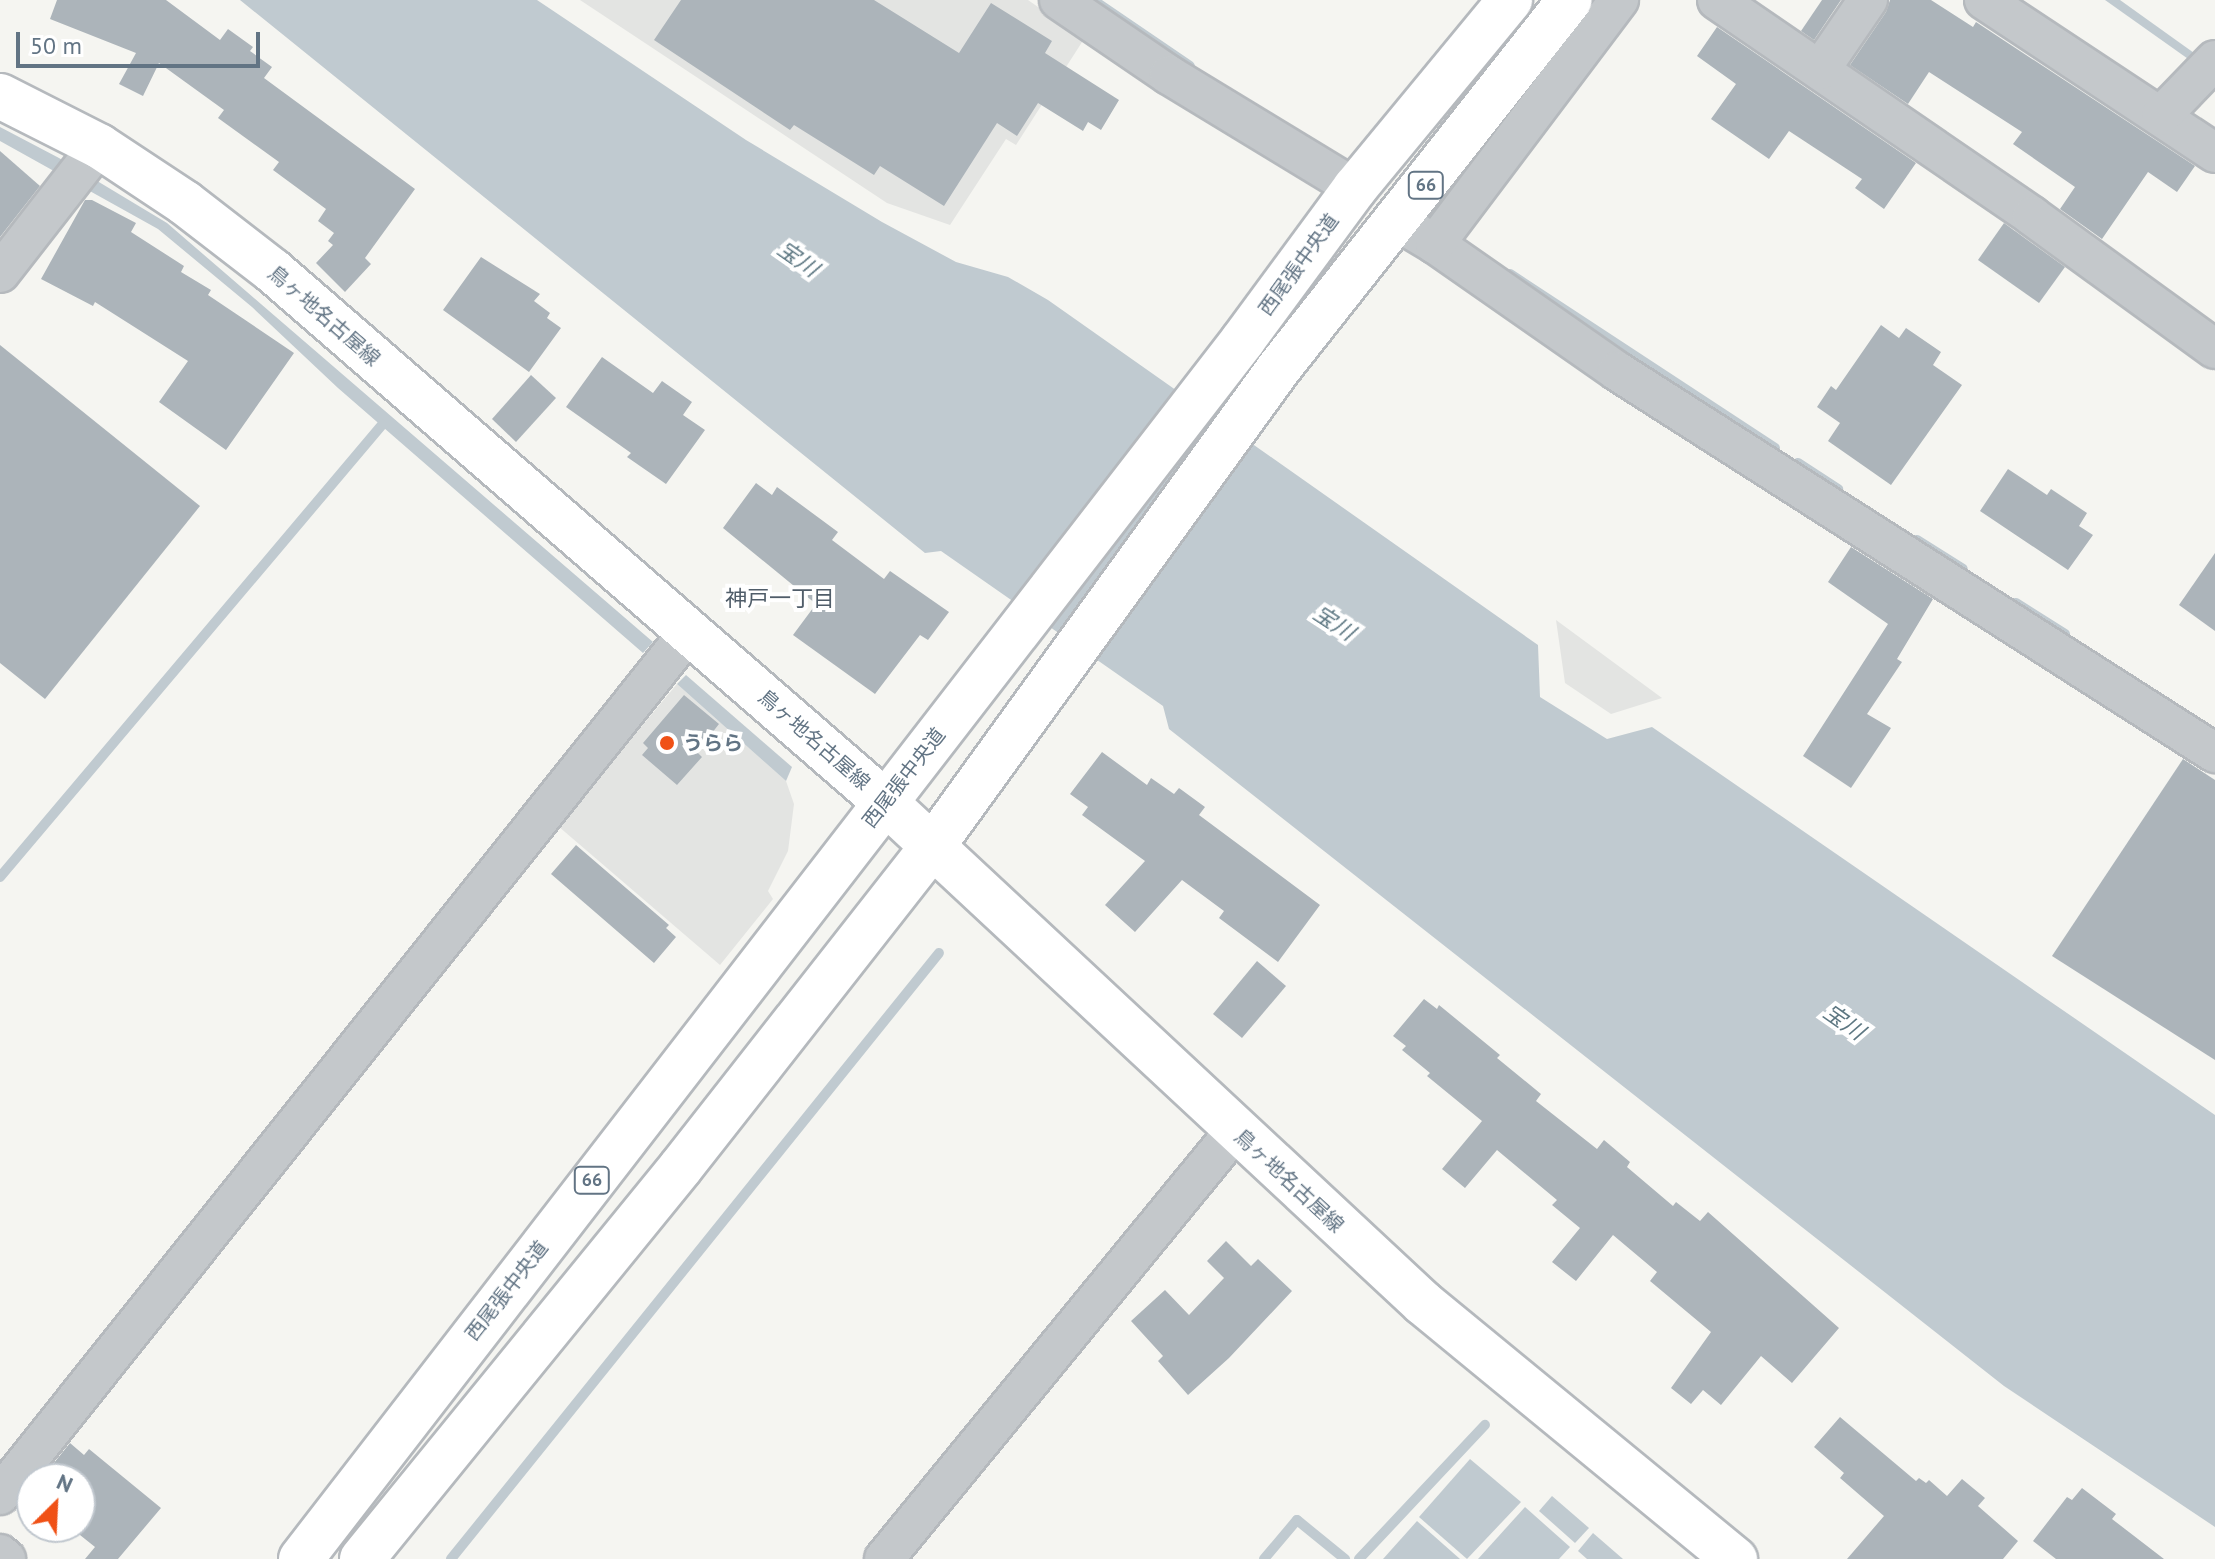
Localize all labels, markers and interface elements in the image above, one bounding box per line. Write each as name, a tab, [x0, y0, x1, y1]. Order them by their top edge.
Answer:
scale bar	[20, 16, 264, 66]
text: 50 m	[30, 30, 82, 61]
road number: 66	[1406, 171, 1446, 199]
street label: 西尾張中央道	[1254, 209, 1344, 321]
water label: 宝川	[772, 236, 824, 282]
street label: 鳥ヶ地名古屋線	[263, 261, 385, 371]
district label: 神戸一丁目	[725, 586, 835, 612]
water label: 宝川	[1308, 600, 1360, 646]
street label: 鳥ヶ地名古屋線	[753, 685, 875, 795]
street label: 西尾張中央道	[858, 723, 950, 833]
place label: うらら	[683, 731, 743, 755]
marker: うらら	[658, 734, 676, 752]
water label: 宝川	[1818, 999, 1870, 1045]
street label: 鳥ヶ地名古屋線	[1230, 1124, 1348, 1238]
road number: 66	[572, 1166, 612, 1194]
street label: 西尾張中央道	[461, 1236, 553, 1346]
north arrow	[16, 1463, 96, 1543]
text: N	[53, 1467, 77, 1499]

